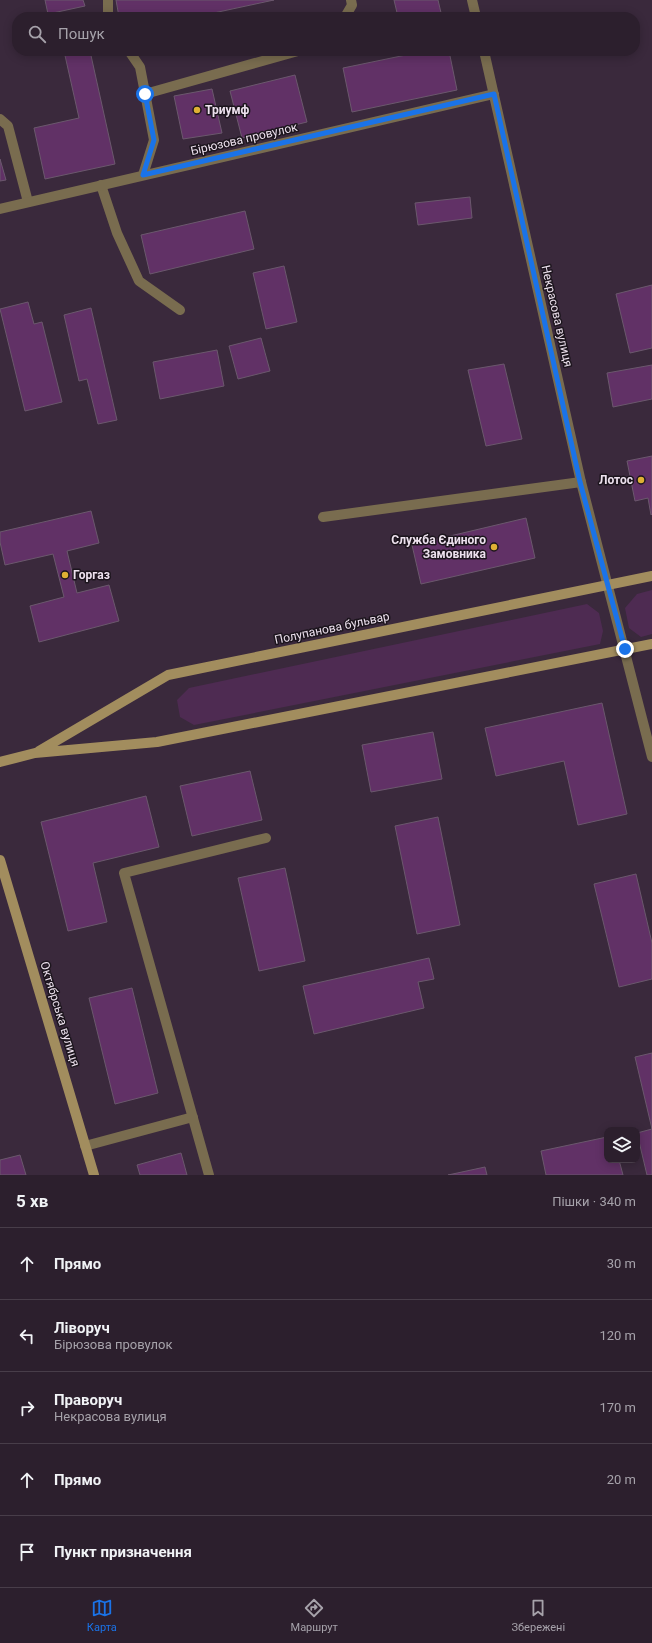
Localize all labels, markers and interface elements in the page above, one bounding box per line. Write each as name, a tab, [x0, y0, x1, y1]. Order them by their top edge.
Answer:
search box	[12, 12, 640, 56]
icon: search	[26, 23, 48, 45]
text: Пошук	[58, 25, 105, 43]
route start	[136, 85, 154, 103]
place label: Триумф	[205, 103, 250, 117]
marker: Триумф	[192, 105, 202, 115]
street label: Бірюзова провулок	[189, 120, 299, 158]
street label: Некрасова вулиця	[538, 264, 576, 368]
place label: Лотос	[599, 473, 633, 487]
marker: Лотос	[636, 475, 646, 485]
place label: Служба Єдиного Замовника	[391, 533, 487, 561]
marker: Служба Єдиного Замовника	[489, 542, 499, 552]
place label: Горгаз	[73, 568, 110, 582]
marker: Горгаз	[60, 570, 70, 580]
street label: Полупанова бульвар	[273, 609, 391, 647]
route end	[616, 640, 634, 658]
street label: Октябрська вулиця	[37, 960, 83, 1068]
map controls	[604, 1127, 640, 1163]
button: layers	[604, 1127, 640, 1163]
text: 5 хв	[16, 1191, 48, 1211]
text: Пішки · 340 m	[552, 1194, 636, 1209]
icon: ahead	[16, 1253, 38, 1275]
text: Прямо	[54, 1255, 101, 1273]
text: 30 m	[607, 1256, 636, 1271]
text: Ліворуч	[54, 1319, 110, 1337]
icon: left	[16, 1325, 38, 1347]
text: 120 m	[599, 1328, 636, 1343]
text: Бірюзова провулок	[54, 1337, 172, 1352]
text: Праворуч	[54, 1391, 122, 1409]
icon: right	[16, 1397, 38, 1419]
text: 170 m	[599, 1400, 636, 1415]
text: Некрасова вулиця	[54, 1409, 167, 1424]
icon: ahead	[16, 1469, 38, 1491]
text: Прямо	[54, 1471, 101, 1489]
text: 20 m	[607, 1472, 636, 1487]
icon: arrive	[16, 1541, 38, 1563]
text: Пункт призначення	[54, 1543, 192, 1561]
tab: Карта	[87, 1597, 117, 1634]
tab: Маршрут	[291, 1597, 338, 1634]
tab: Збережені	[512, 1597, 565, 1634]

